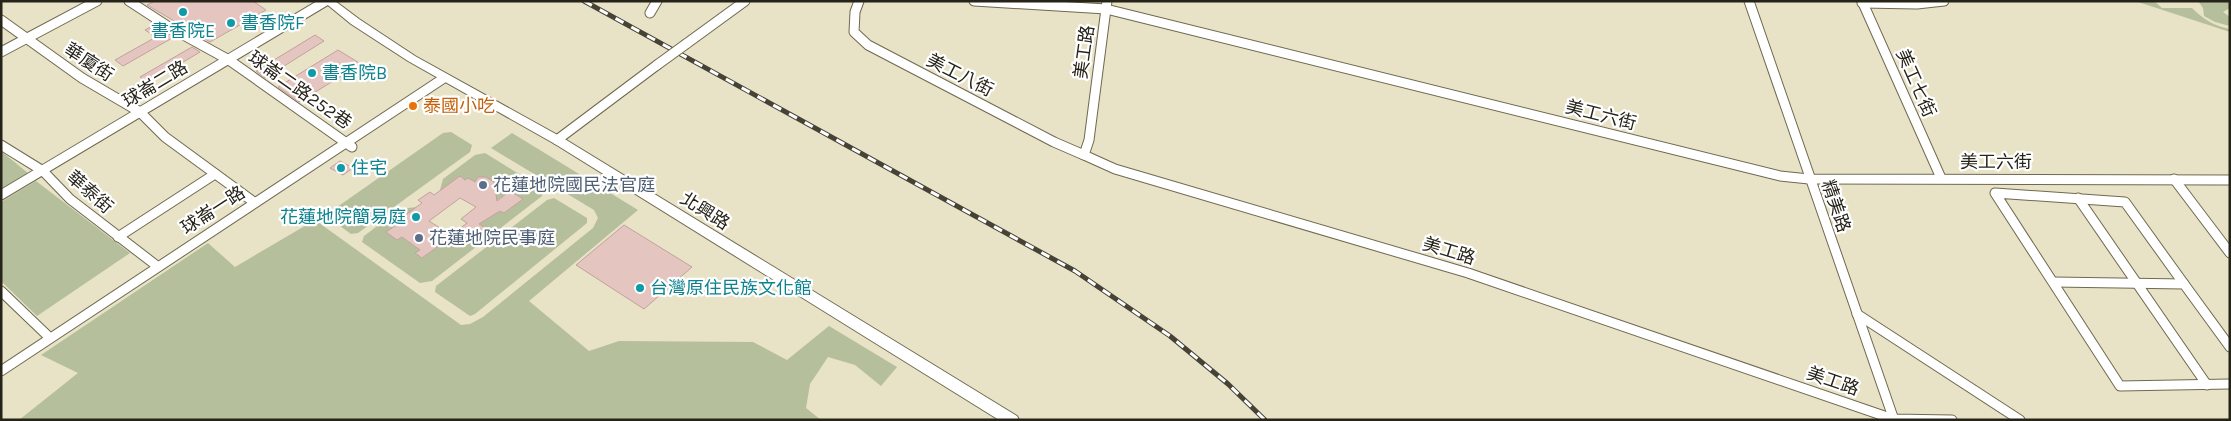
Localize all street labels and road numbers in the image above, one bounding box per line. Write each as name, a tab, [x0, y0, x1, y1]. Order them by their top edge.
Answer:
street label: 美工路	[1069, 24, 1099, 80]
street label: 華廈街	[60, 38, 118, 86]
street label: 球崙二路252巷	[244, 46, 356, 134]
street label: 美工七街	[1891, 46, 1941, 120]
street label: 美工八街	[923, 49, 997, 101]
street label: 球崙二路	[118, 56, 192, 112]
street label: 美工六街	[1563, 96, 1639, 134]
street label: 美工六街	[1960, 151, 2032, 173]
street label: 華泰街	[62, 166, 118, 218]
street label: 精美路	[1817, 177, 1855, 235]
street label: 球崙一路	[177, 181, 249, 239]
street label: 北興路	[676, 187, 734, 235]
street label: 美工路	[1420, 233, 1478, 269]
street label: 美工路	[1804, 362, 1862, 400]

